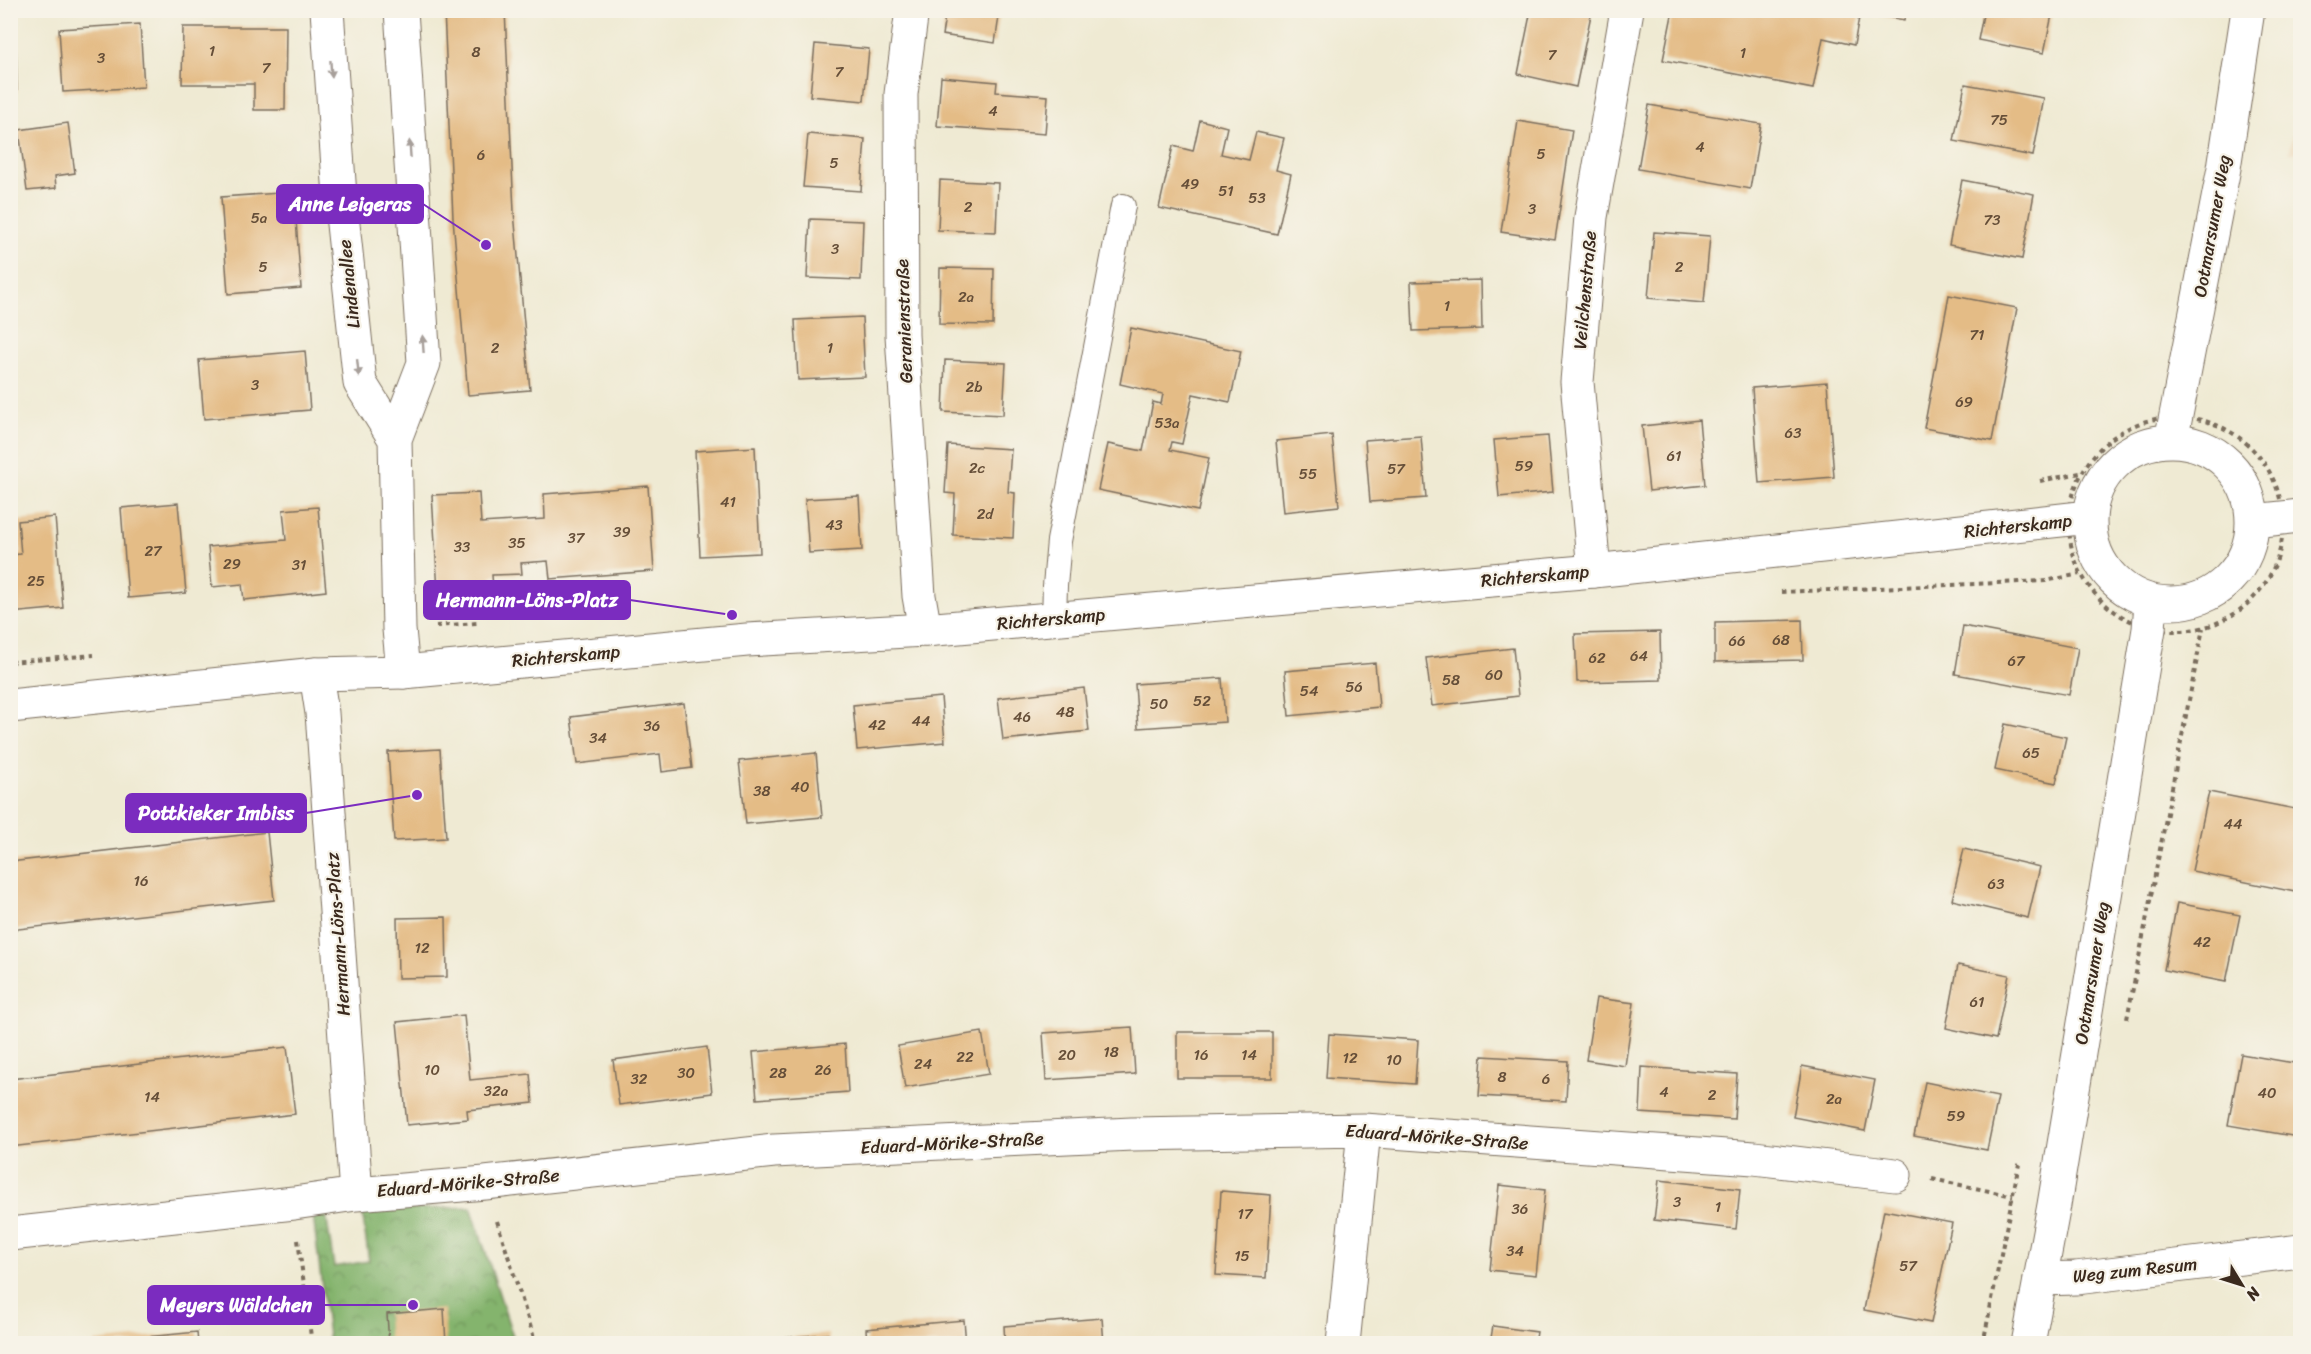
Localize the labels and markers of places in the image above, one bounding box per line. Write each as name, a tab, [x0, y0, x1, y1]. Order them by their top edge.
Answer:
callout: Anne Leigeras	[277, 185, 423, 223]
callout: Hermann-Löns-Platz	[424, 581, 630, 619]
callout: Pottkieker Imbiss	[126, 794, 306, 832]
callout: Meyers Wäldchen	[148, 1286, 324, 1324]

